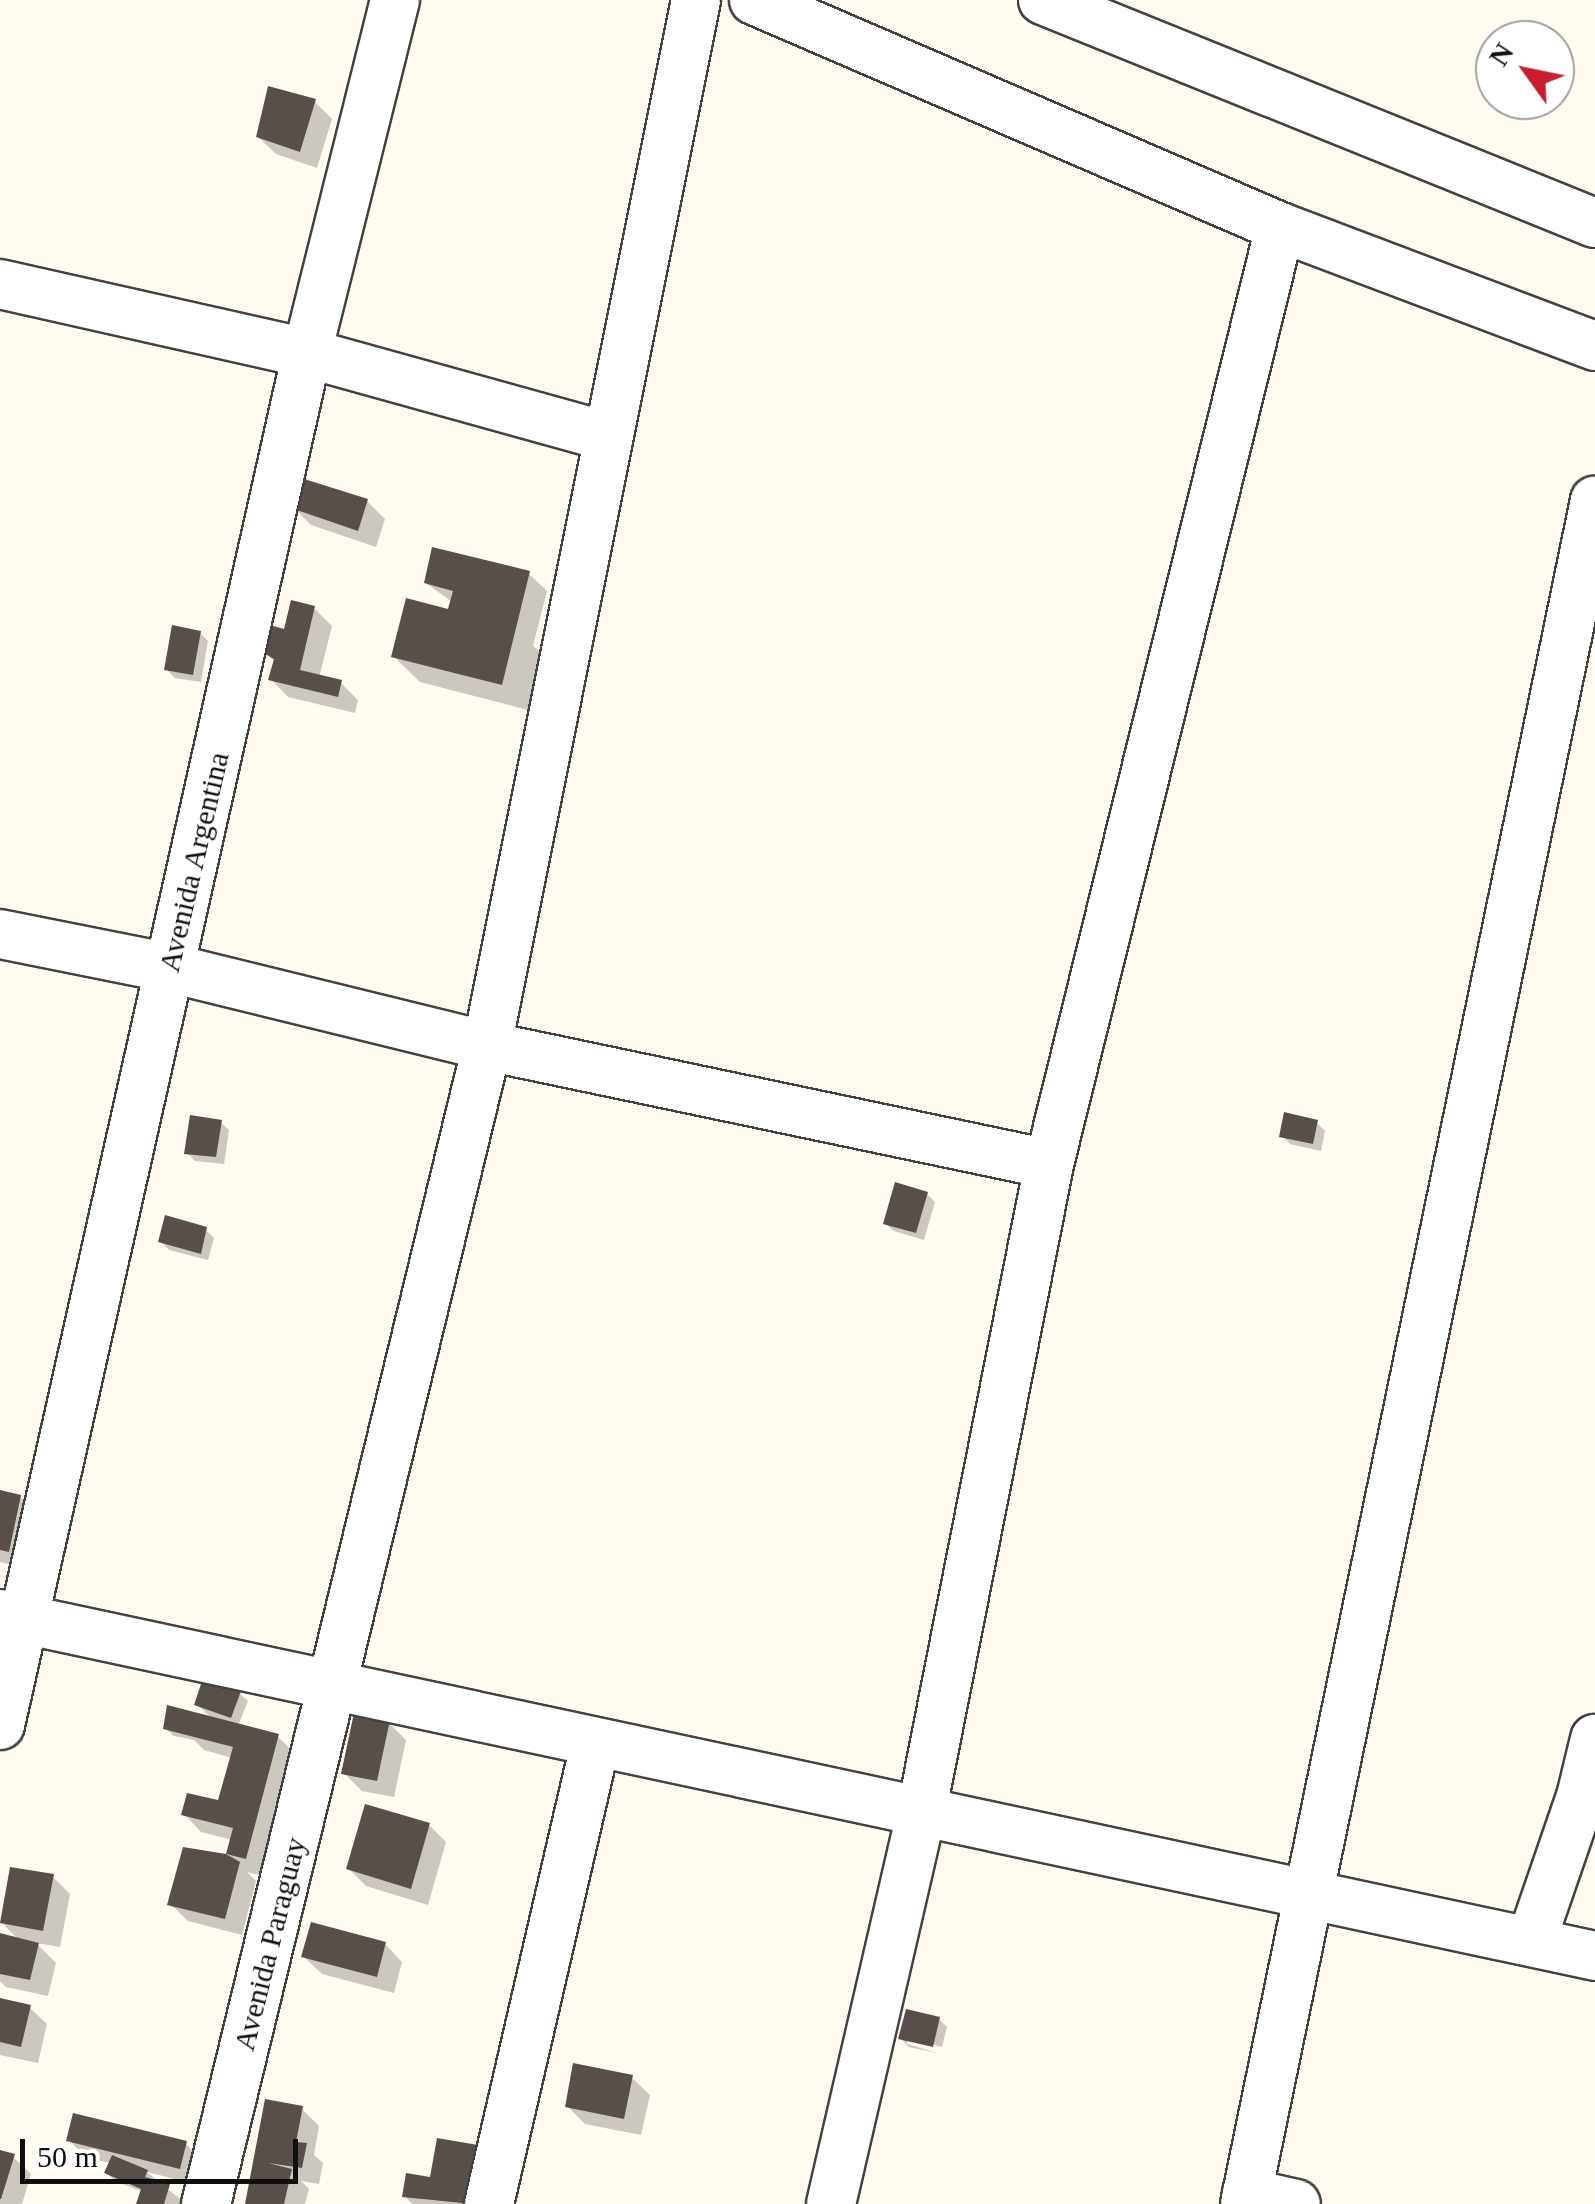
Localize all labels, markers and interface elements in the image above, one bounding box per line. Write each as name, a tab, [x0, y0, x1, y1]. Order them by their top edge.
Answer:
north arrow	[1475, 20, 1575, 120]
text: N	[1483, 38, 1520, 71]
street label: Avenida Argentina	[151, 748, 237, 976]
street label: Avenida Paraguay	[226, 1834, 314, 2054]
scale bar	[25, 2119, 302, 2181]
text: 50 m	[37, 2140, 98, 2173]

